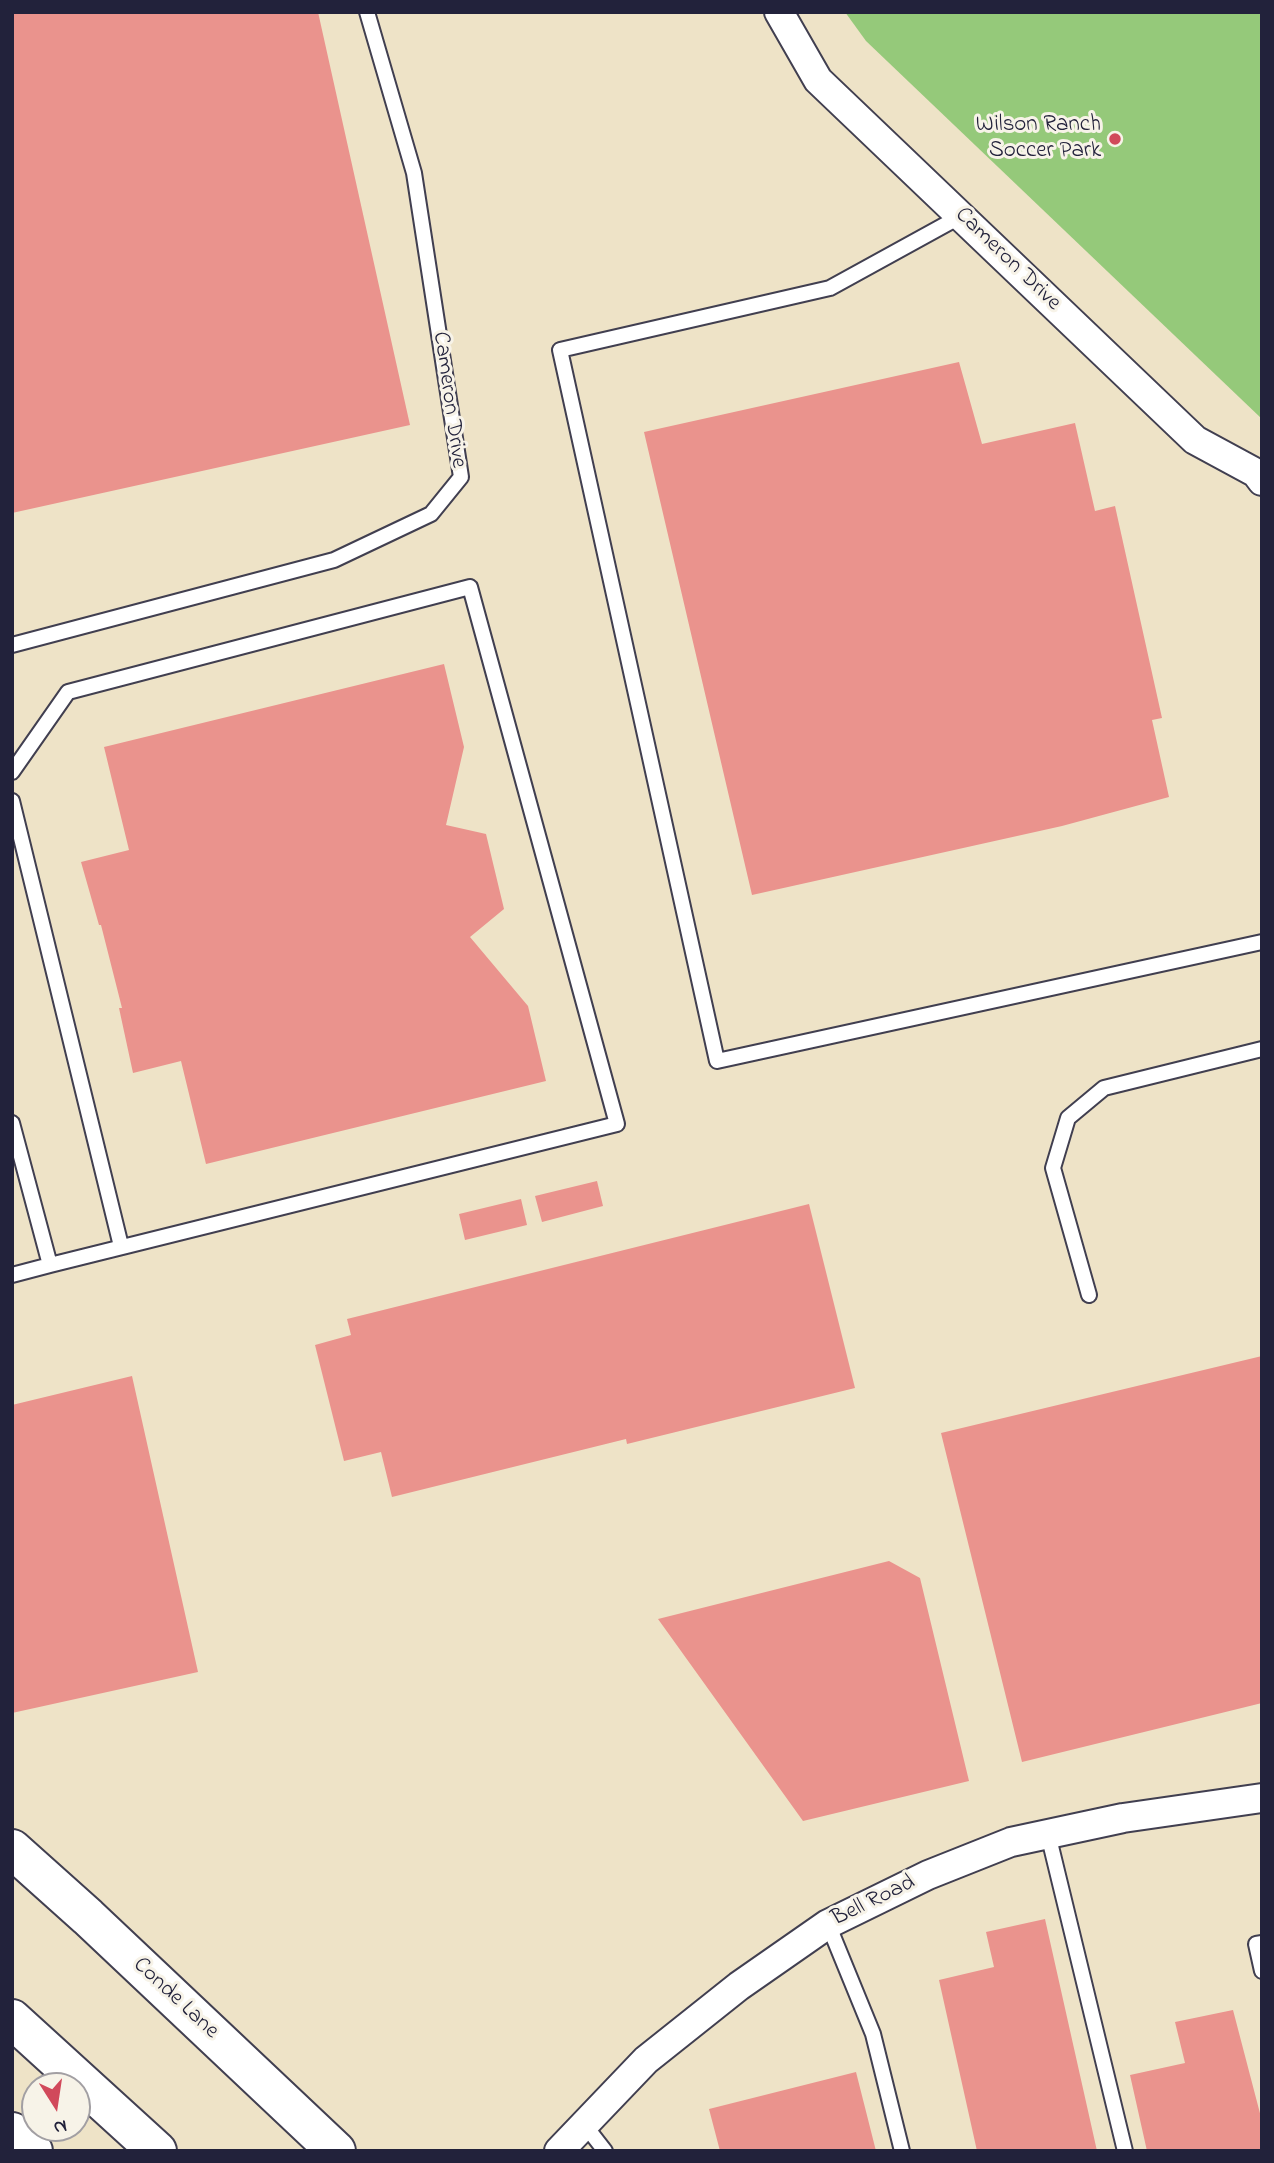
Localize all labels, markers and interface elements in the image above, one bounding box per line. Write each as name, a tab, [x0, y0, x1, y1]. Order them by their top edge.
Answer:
place label: Wilson Ranch Soccer Park	[976, 112, 1101, 166]
marker: Wilson Ranch Soccer Park	[1107, 131, 1123, 147]
street label: Cameron Drive	[948, 202, 1066, 318]
street label: Cameron Drive	[425, 330, 471, 470]
street label: Bell Road	[828, 1870, 920, 1934]
street label: Conde Lane	[126, 1952, 224, 2046]
north arrow	[21, 2072, 91, 2142]
text: N	[51, 2112, 69, 2141]

